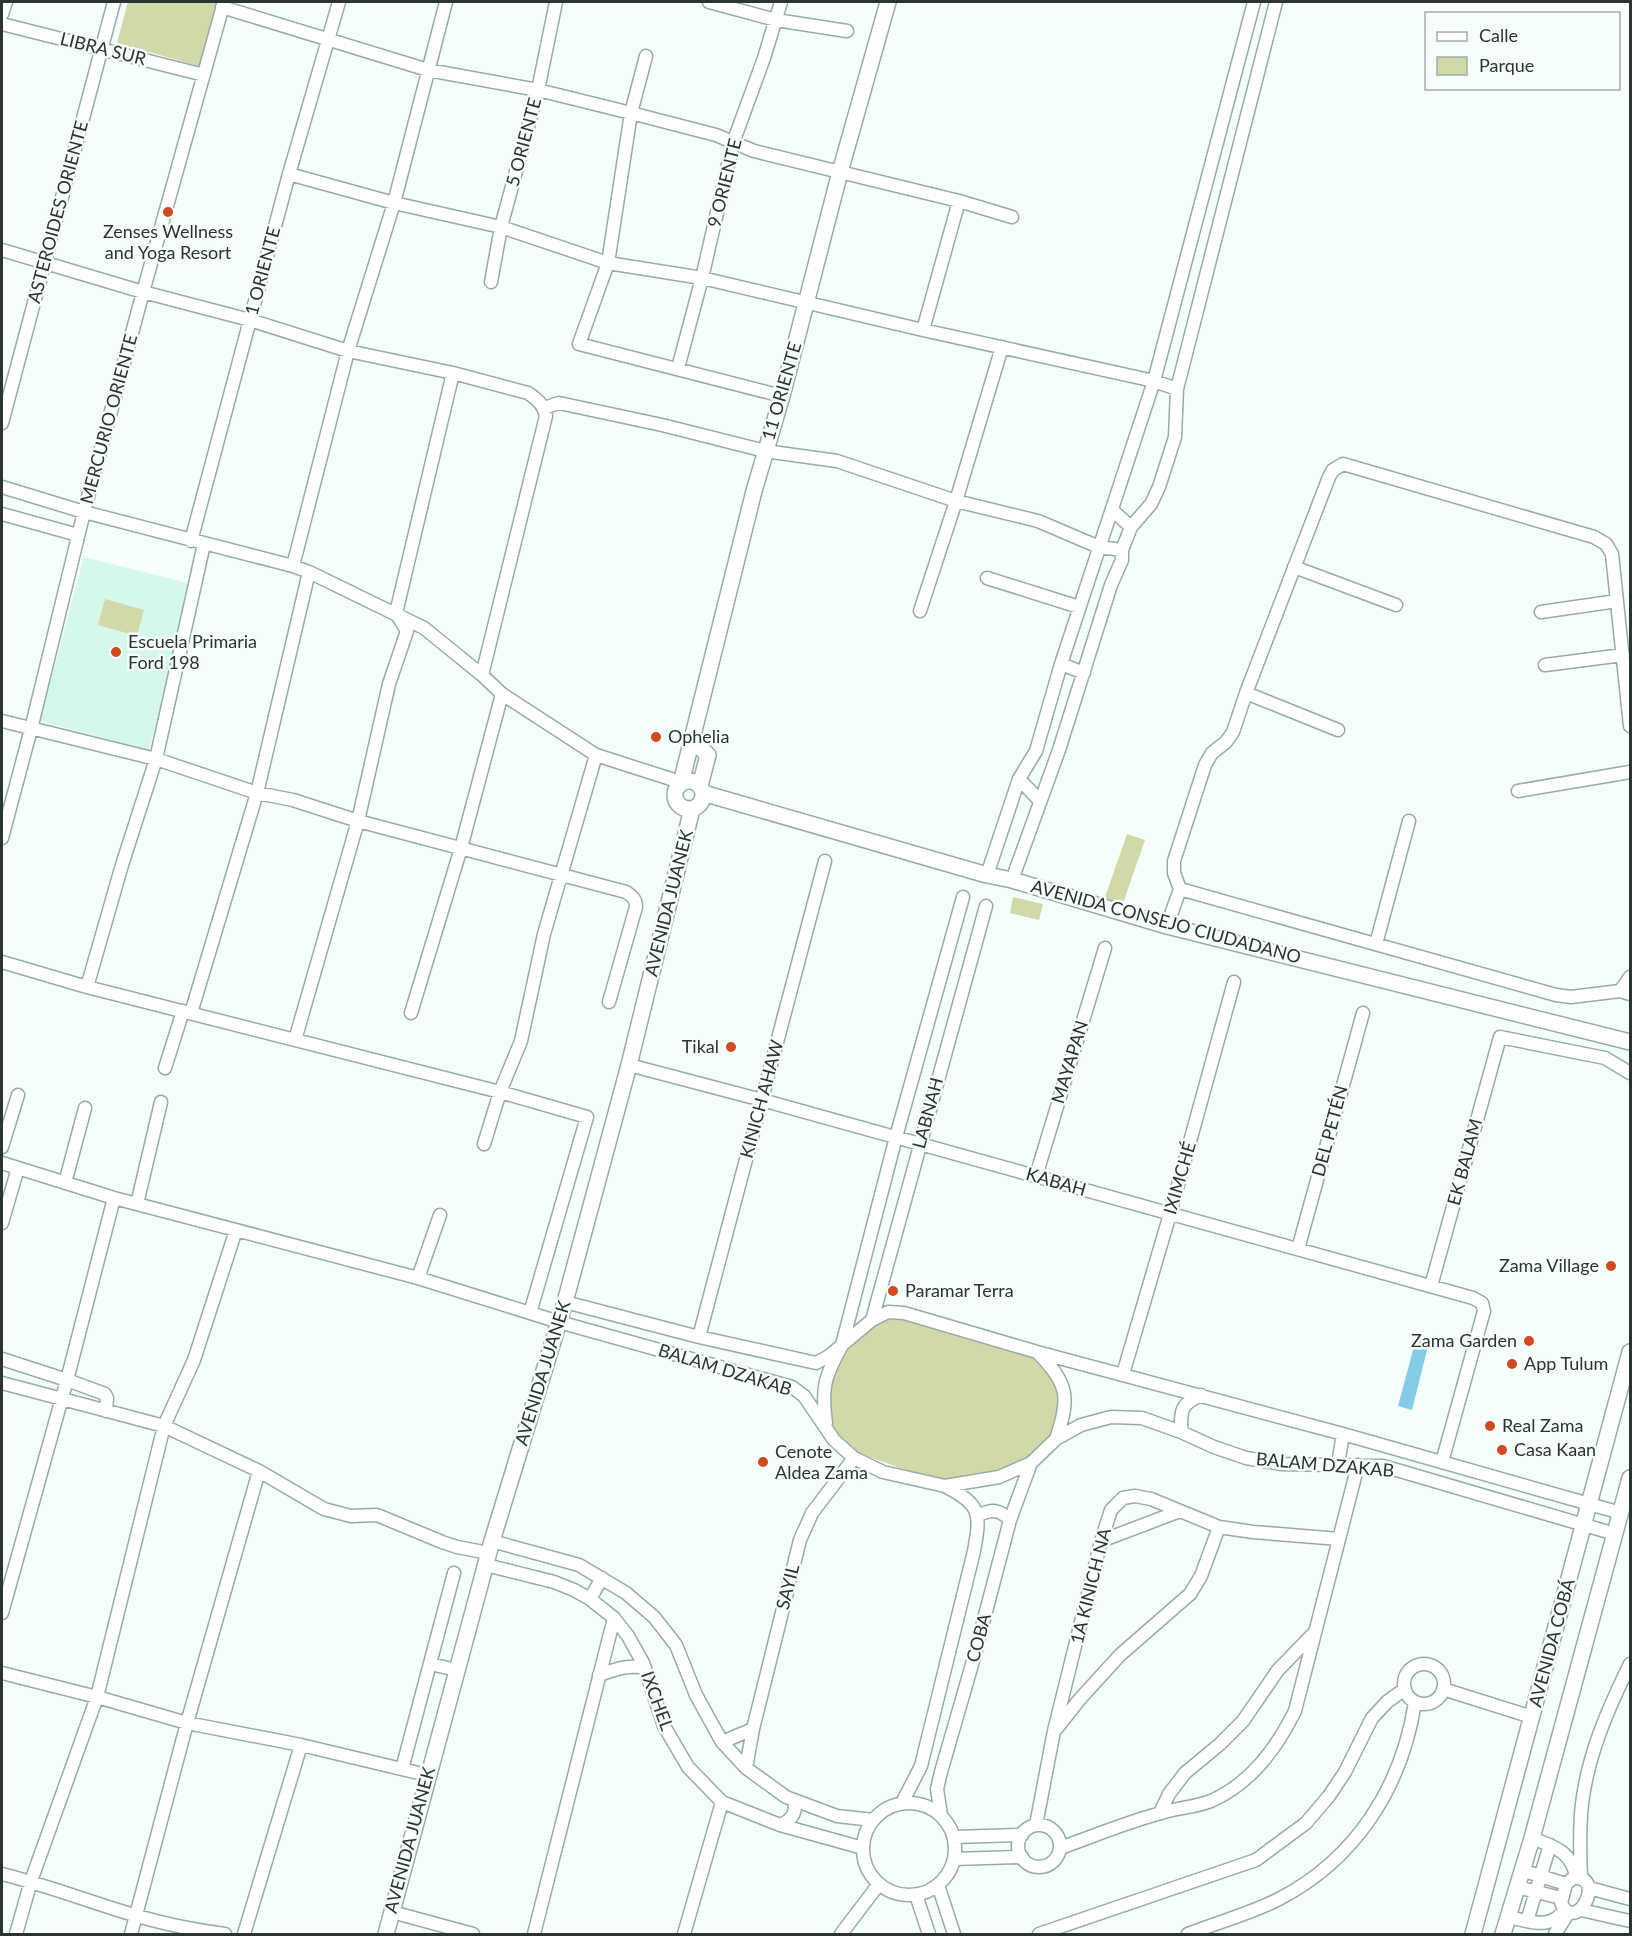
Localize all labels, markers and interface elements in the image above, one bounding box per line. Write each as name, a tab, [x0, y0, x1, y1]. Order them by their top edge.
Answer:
legend	[1425, 12, 1620, 90]
text: Calle	[1479, 24, 1518, 46]
street label: LIBRA SUR	[58, 27, 149, 69]
text: Parque	[1479, 54, 1534, 76]
street label: 5 ORIENTE	[501, 95, 545, 189]
street label: ASTEROIDES ORIENTE	[22, 118, 92, 305]
street label: 9 ORIENTE	[702, 136, 746, 230]
marker: Zenses Wellness and Yoga Resort	[161, 205, 175, 219]
place label: Zenses Wellness and Yoga Resort	[103, 220, 233, 263]
street label: 1 ORIENTE	[240, 224, 284, 318]
street label: MERCURIO ORIENTE	[75, 331, 141, 506]
street label: 11 ORIENTE	[756, 339, 806, 442]
place label: Escuela Primaria Ford 198	[128, 630, 257, 673]
marker: Escuela Primaria Ford 198	[109, 645, 123, 659]
place label: Ophelia	[668, 725, 729, 747]
marker: Ophelia	[649, 730, 663, 744]
street label: AVENIDA JUANEK	[639, 827, 697, 978]
street label: AVENIDA CONSEJO CIUDADANO	[1029, 874, 1304, 968]
street label: MAYAPAN	[1046, 1018, 1092, 1106]
place label: Tikal	[682, 1035, 719, 1057]
street label: KINICH AHAW	[735, 1037, 787, 1160]
marker: Tikal	[724, 1040, 738, 1054]
street label: LABNAH	[907, 1075, 947, 1151]
street label: DEL PETÉN	[1306, 1083, 1352, 1179]
street label: EK BALAM	[1442, 1116, 1486, 1207]
street label: IXIMCHÉ	[1158, 1139, 1200, 1217]
street label: KABAH	[1024, 1162, 1089, 1200]
place label: Zama Village	[1499, 1254, 1599, 1276]
marker: Zama Village	[1604, 1259, 1618, 1273]
place label: Paramar Terra	[905, 1279, 1014, 1301]
marker: Paramar Terra	[886, 1284, 900, 1298]
street label: AVENIDA JUANEK	[510, 1298, 575, 1448]
place label: Zama Garden	[1411, 1329, 1517, 1351]
marker: Zama Garden	[1522, 1334, 1536, 1348]
street label: BALAM DZAKAB	[656, 1338, 795, 1400]
place label: App Tulum	[1524, 1352, 1608, 1374]
marker: App Tulum	[1505, 1357, 1519, 1371]
place label: Real Zama	[1502, 1414, 1583, 1436]
marker: Real Zama	[1483, 1419, 1497, 1433]
place label: Casa Kaan	[1514, 1438, 1596, 1460]
place label: Cenote Aldea Zama	[775, 1440, 868, 1483]
marker: Casa Kaan	[1495, 1443, 1509, 1457]
street label: BALAM DZAKAB	[1255, 1447, 1395, 1481]
marker: Cenote Aldea Zama	[756, 1455, 770, 1469]
street label: 1A KINICH NA	[1065, 1525, 1115, 1646]
street label: SAYIL	[771, 1562, 803, 1612]
street label: AVENIDA COBÁ	[1523, 1575, 1579, 1709]
street label: COBA	[961, 1610, 995, 1665]
street label: IXCHEL	[637, 1668, 679, 1733]
street label: AVENIDA JUANEK	[379, 1764, 439, 1915]

